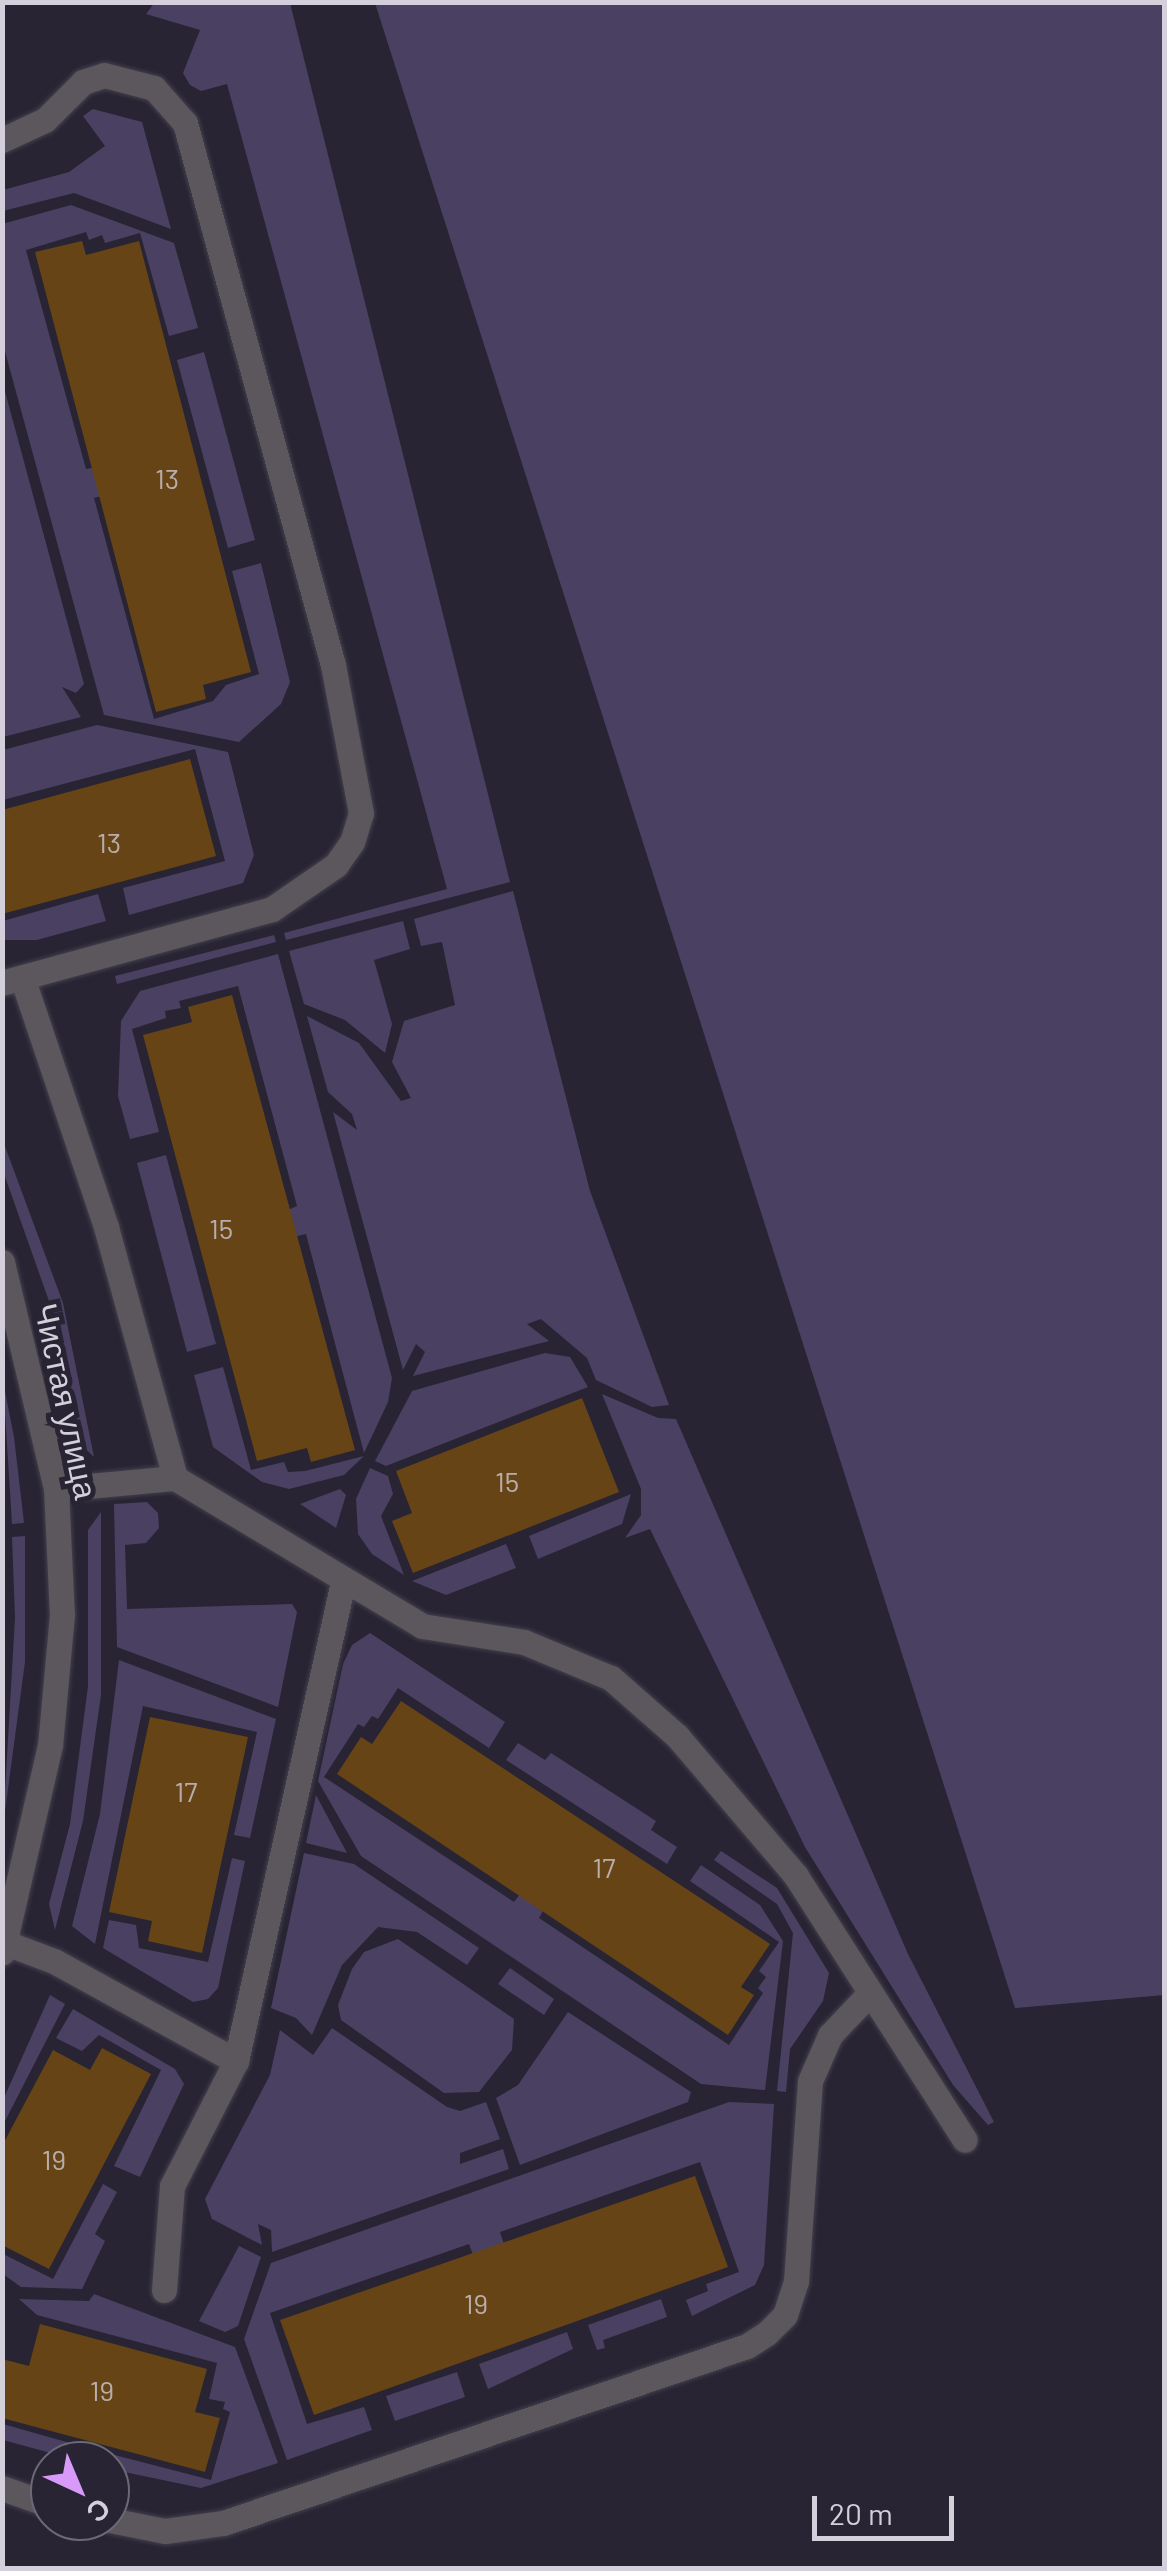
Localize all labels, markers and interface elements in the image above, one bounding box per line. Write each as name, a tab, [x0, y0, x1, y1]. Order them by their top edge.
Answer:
house number: 13	[155, 461, 179, 495]
house number: 13	[97, 825, 121, 859]
house number: 15	[209, 1211, 233, 1245]
street label: Чистая улица	[28, 1300, 106, 1502]
house number: 15	[495, 1464, 519, 1498]
house number: 17	[174, 1774, 198, 1808]
house number: 17	[592, 1850, 616, 1884]
house number: 19	[42, 2142, 66, 2176]
house number: 19	[464, 2286, 488, 2320]
house number: 19	[90, 2373, 114, 2407]
north arrow	[30, 2441, 130, 2541]
scale bar	[817, 2476, 960, 2538]
text: С	[80, 2492, 119, 2530]
text: 20 m	[829, 2495, 893, 2531]

